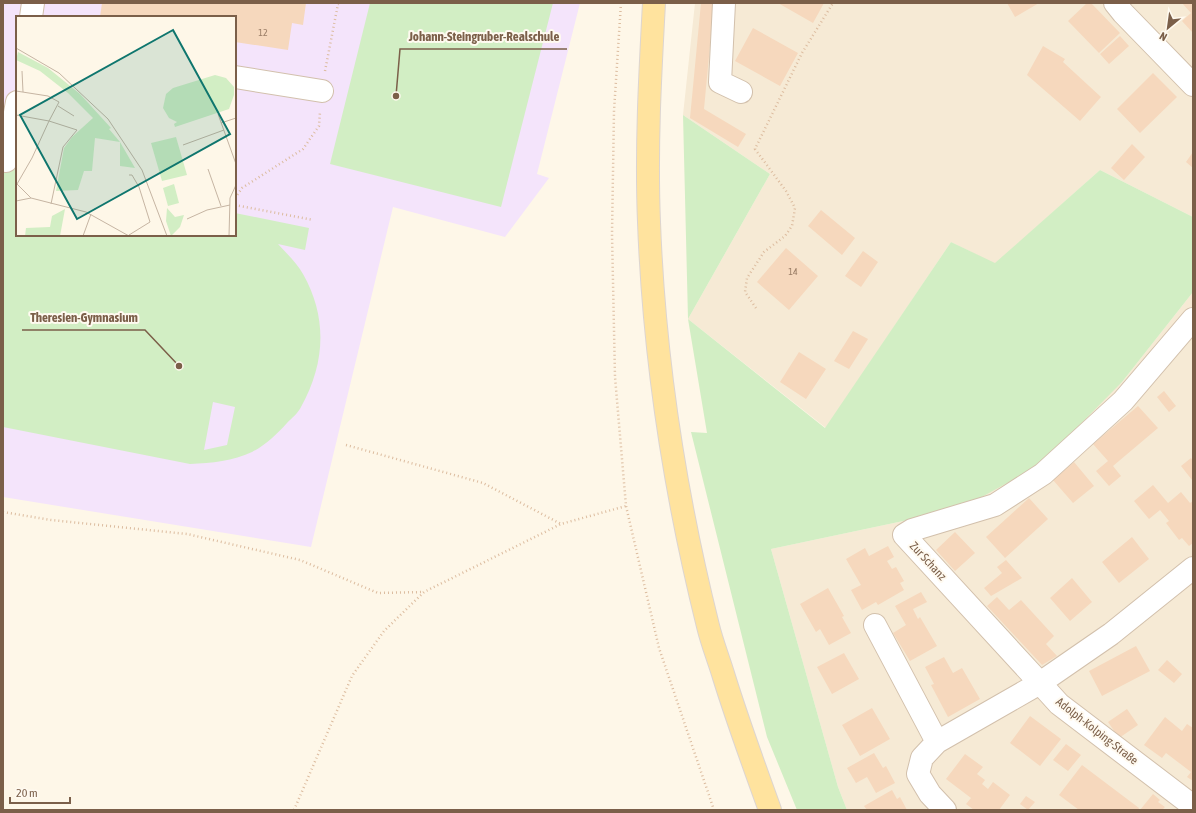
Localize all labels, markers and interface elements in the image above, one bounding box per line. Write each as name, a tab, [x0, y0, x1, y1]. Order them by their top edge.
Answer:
north arrow	[1148, 8, 1188, 48]
inset map	[16, 16, 236, 236]
callout: Johann-Steingruber-Realschule	[400, 24, 567, 49]
house number: 12	[258, 27, 268, 38]
text: Johann-Steingruber-Realschule	[408, 29, 559, 44]
text: N	[1157, 30, 1169, 44]
house number: 14	[788, 266, 798, 277]
callout: Theresien-Gymnasium	[22, 305, 145, 330]
text: Theresien-Gymnasium	[30, 310, 138, 325]
street label: Zur Schanz	[907, 539, 950, 584]
street label: Adolph-Kolping-Straße	[1053, 695, 1141, 767]
scale bar	[10, 779, 70, 805]
text: 20 m	[16, 786, 38, 800]

